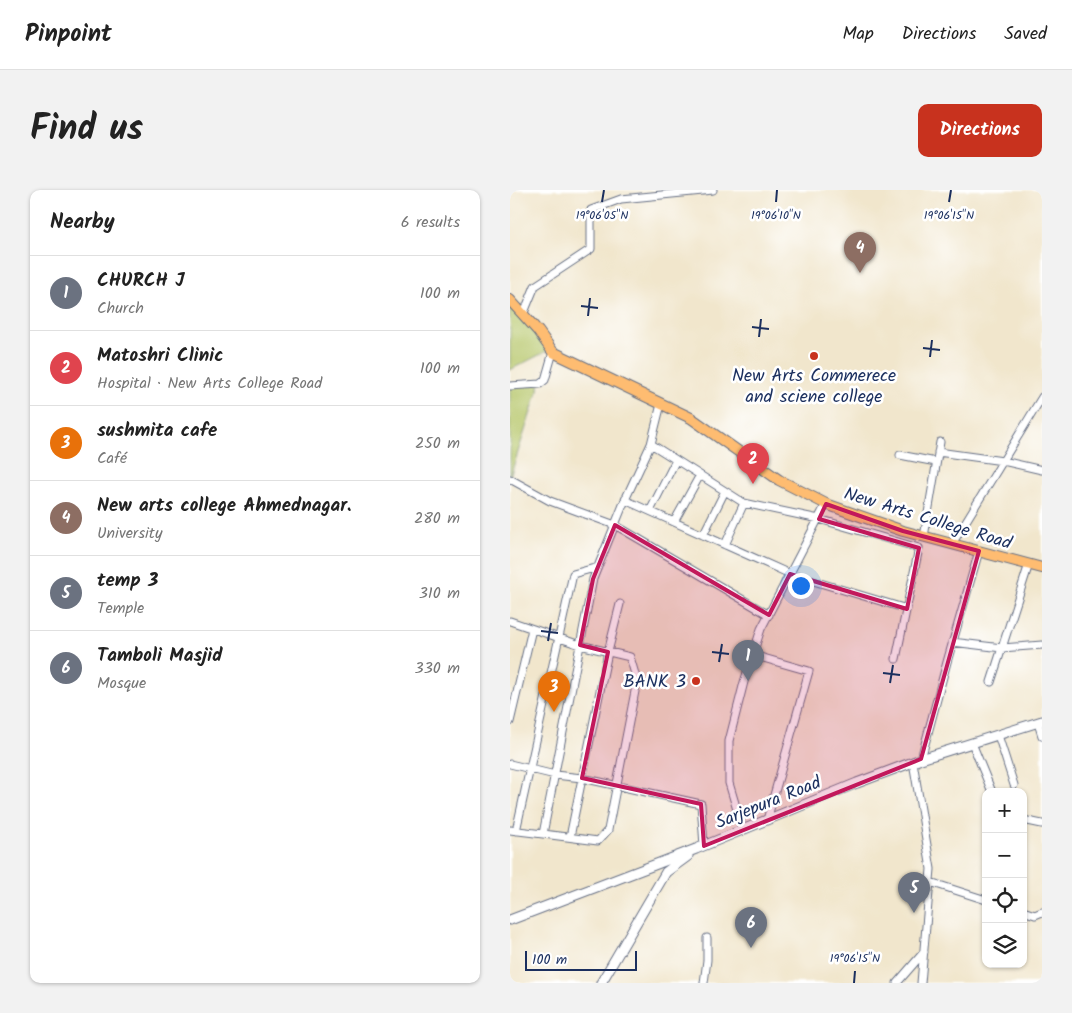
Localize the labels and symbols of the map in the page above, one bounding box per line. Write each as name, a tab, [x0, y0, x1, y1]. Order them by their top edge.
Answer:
text: 19°06'05"N	[576, 206, 628, 225]
text: 19°06'10"N	[751, 206, 801, 225]
text: 19°06'15"N	[924, 206, 974, 225]
pin: 4	[844, 232, 876, 273]
marker: New Arts Commerece and sciene college	[808, 350, 820, 362]
place label: New Arts Commerece and sciene college	[732, 362, 896, 412]
pin: 2	[737, 443, 769, 484]
street label: New Arts College Road	[840, 480, 1016, 559]
your location	[788, 573, 814, 599]
pin: 1	[732, 640, 764, 681]
place label: BANK 3	[623, 668, 686, 697]
pin: 3	[538, 671, 570, 712]
marker: BANK 3	[690, 675, 702, 687]
street label: Sarjepura Road	[711, 769, 827, 838]
pin: 5	[898, 872, 930, 913]
pin: 6	[735, 907, 767, 948]
scale bar	[525, 948, 638, 971]
text: 19°06'15"N	[830, 949, 880, 968]

